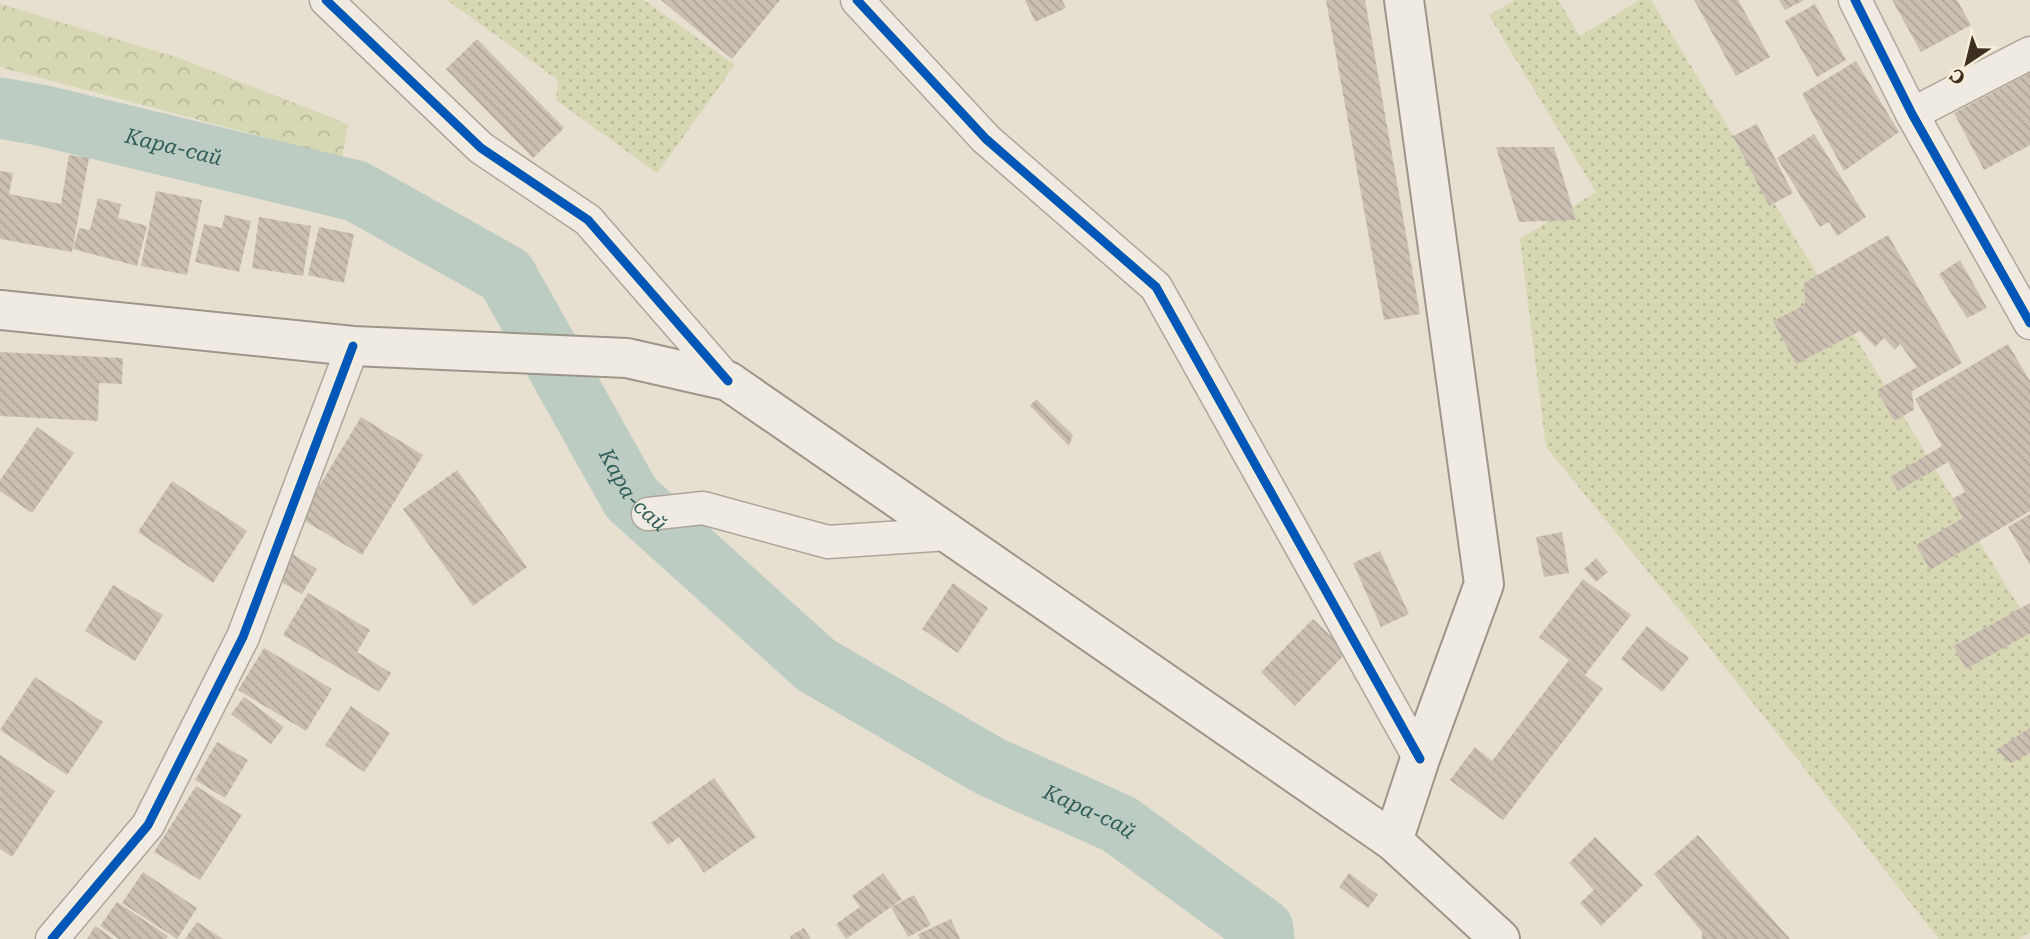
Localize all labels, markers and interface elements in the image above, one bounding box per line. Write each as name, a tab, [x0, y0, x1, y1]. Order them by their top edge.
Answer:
north arrow	[1932, 28, 2002, 98]
text: С	[1945, 63, 1970, 90]
water label: Кара-сай	[122, 124, 224, 170]
water label: Кара-сай	[593, 444, 672, 537]
water label: Кара-сай	[1039, 779, 1140, 844]

